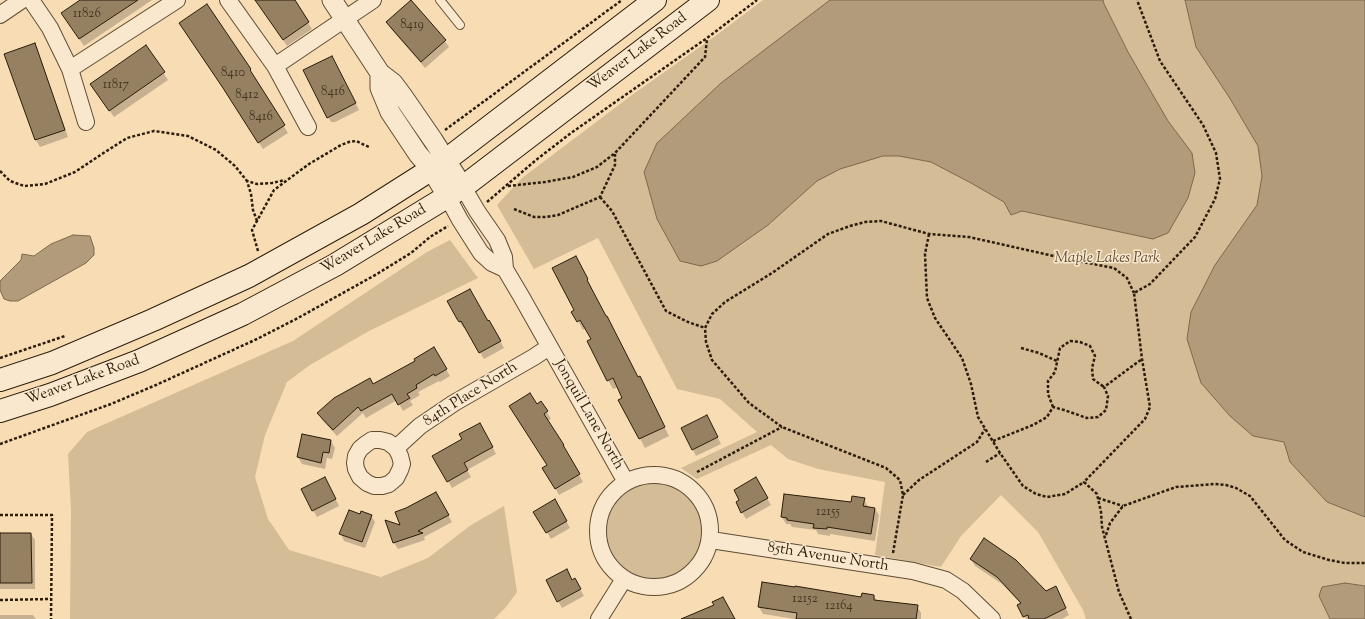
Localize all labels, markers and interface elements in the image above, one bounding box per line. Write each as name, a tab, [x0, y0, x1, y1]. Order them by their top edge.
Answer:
house number: 11826	[73, 7, 101, 23]
street label: Weaver Lake Road	[585, 10, 691, 96]
house number: 8419	[400, 18, 424, 34]
house number: 8410	[221, 66, 245, 82]
house number: 11817	[103, 78, 129, 94]
house number: 8416	[321, 85, 345, 101]
house number: 8412	[235, 88, 259, 104]
house number: 8416	[249, 110, 273, 126]
street label: Weaver Lake Road	[318, 201, 430, 279]
park label: Maple Lakes Park	[1054, 250, 1160, 268]
street label: Weaver Lake Road	[24, 352, 142, 410]
street label: Jonquil Lane North	[549, 357, 627, 473]
street label: 84th Place North	[421, 359, 521, 431]
house number: 12155	[816, 505, 840, 521]
street label: 85th Avenue North	[766, 540, 890, 576]
house number: 12152	[792, 592, 818, 608]
house number: 12164	[825, 599, 853, 615]

